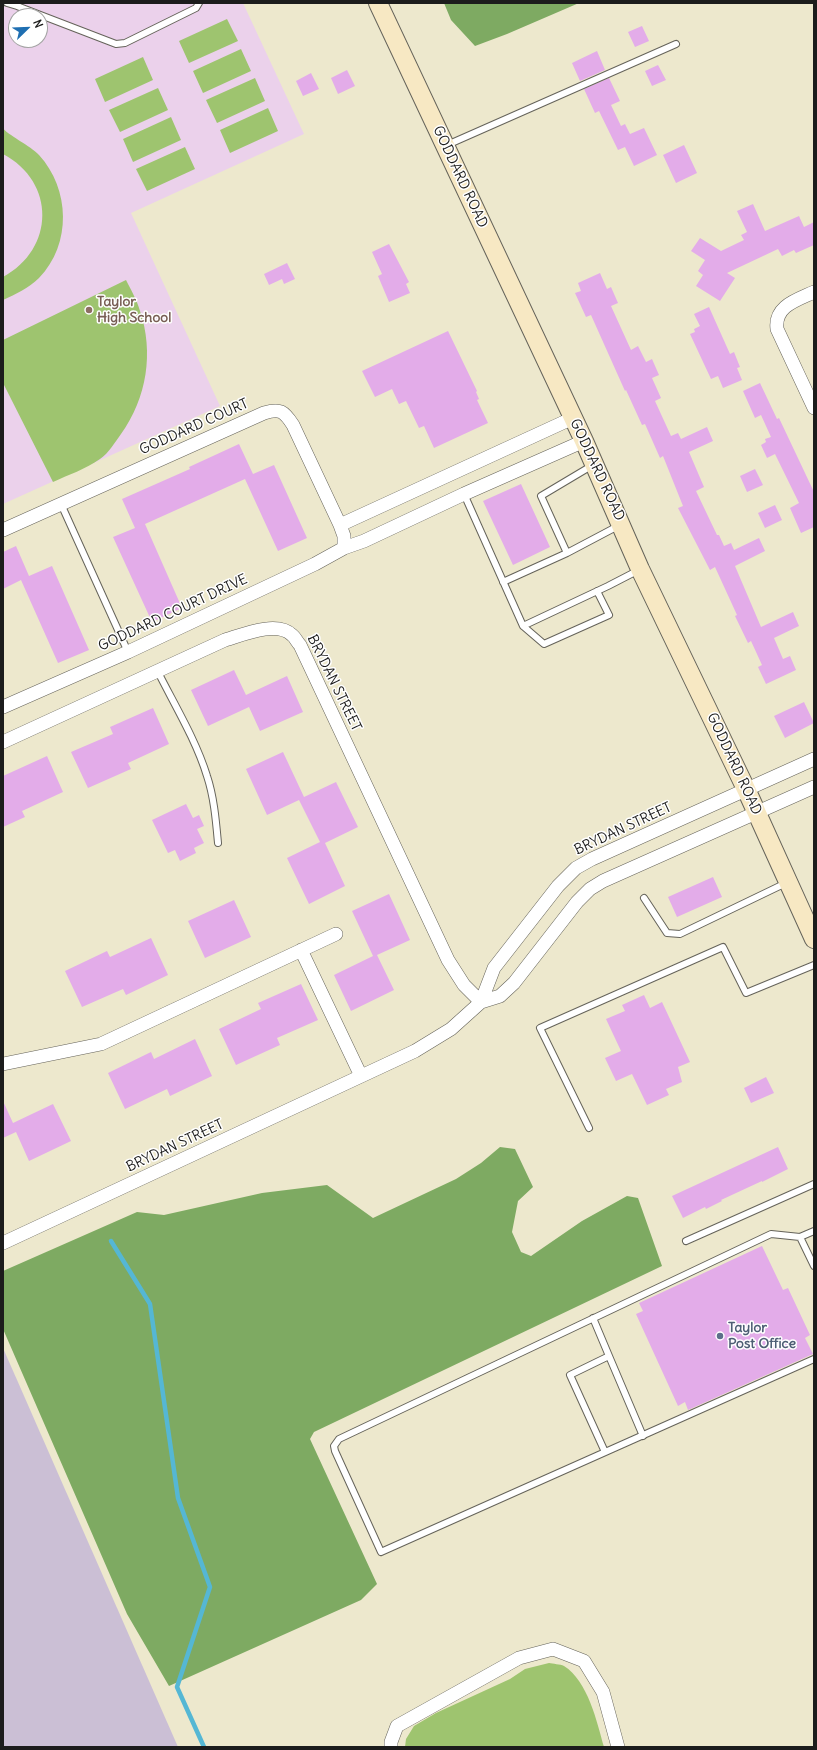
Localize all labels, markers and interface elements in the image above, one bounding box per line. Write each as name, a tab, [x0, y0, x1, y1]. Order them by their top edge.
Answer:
north arrow	[8, 8, 48, 48]
text: N	[30, 17, 46, 30]
street label: GODDARD ROAD	[429, 123, 491, 231]
place label: Taylor High School	[97, 294, 171, 326]
marker: Taylor High School	[84, 305, 94, 315]
street label: GODDARD COURT	[137, 395, 251, 459]
street label: GODDARD ROAD	[566, 416, 628, 524]
street label: GODDARD COURT DRIVE	[96, 571, 250, 655]
street label: BRYDAN STREET	[303, 632, 365, 734]
street label: GODDARD ROAD	[703, 710, 765, 818]
street label: BRYDAN STREET	[572, 799, 674, 859]
street label: BRYDAN STREET	[124, 1116, 226, 1176]
place label: Taylor Post Office	[728, 1320, 796, 1352]
marker: Taylor Post Office	[715, 1331, 725, 1341]

